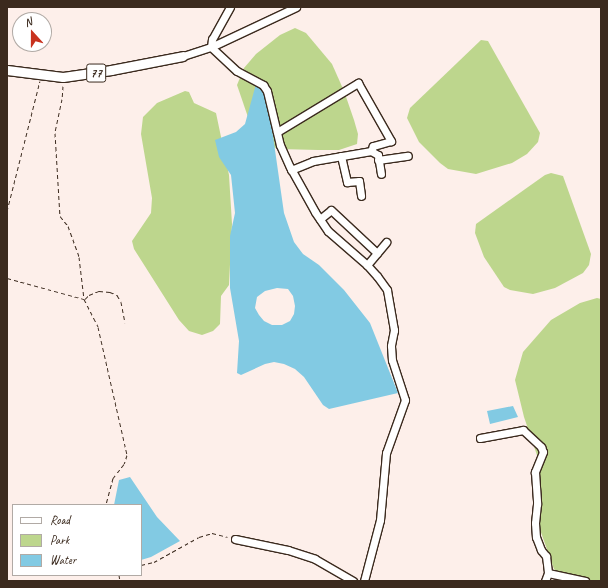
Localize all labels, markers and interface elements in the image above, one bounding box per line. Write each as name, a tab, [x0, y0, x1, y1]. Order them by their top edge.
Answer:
north arrow	[12, 12, 52, 52]
text: N	[22, 14, 34, 29]
road number: 77	[86, 62, 106, 84]
legend	[12, 504, 142, 576]
text: Road	[50, 512, 70, 528]
text: Park	[50, 532, 69, 548]
text: Water	[50, 552, 76, 568]

